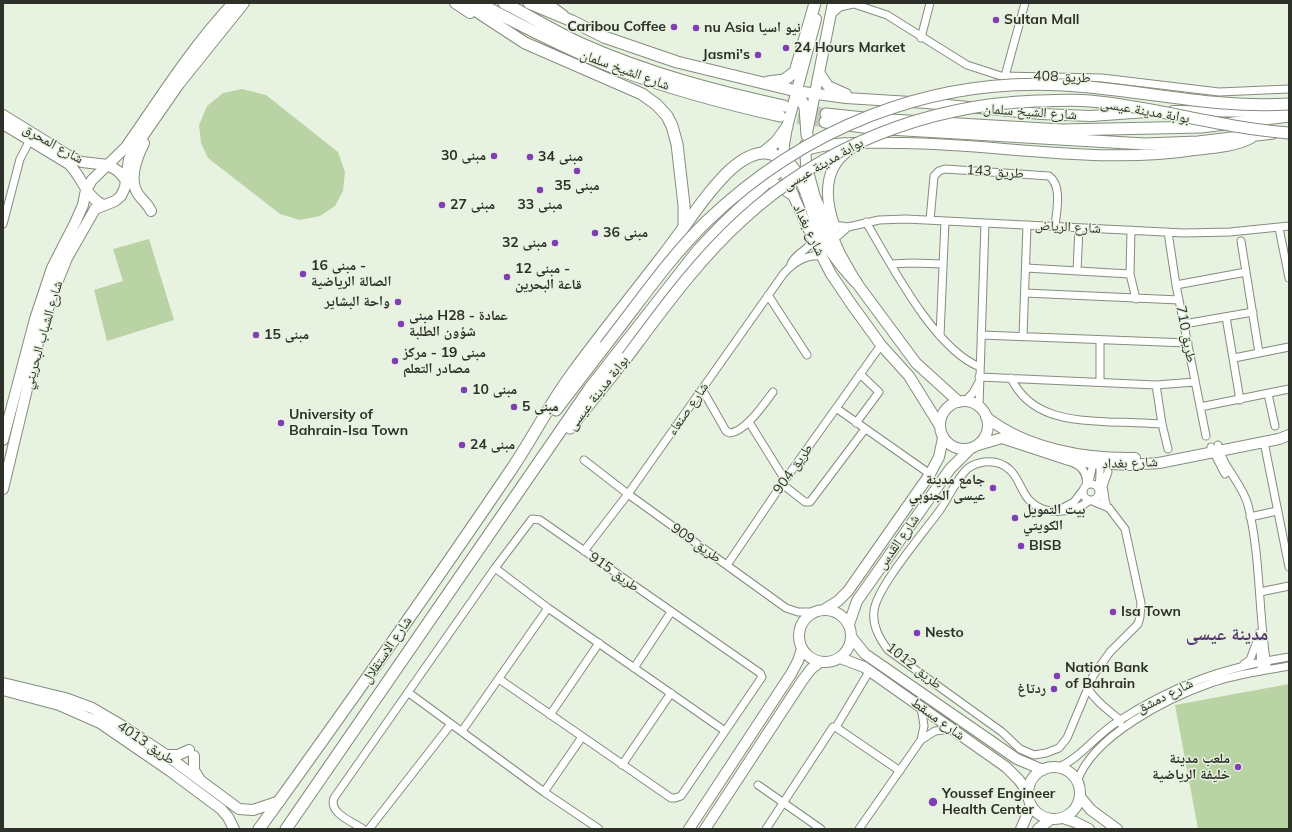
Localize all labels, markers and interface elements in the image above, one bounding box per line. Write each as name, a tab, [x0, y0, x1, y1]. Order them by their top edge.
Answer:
place label: Sultan Mall	[1004, 12, 1079, 28]
marker: Sultan Mall	[991, 15, 1001, 25]
place label: Caribou Coffee	[567, 19, 666, 35]
place label: nu Asia نيو اسيا	[704, 20, 801, 36]
marker: Caribou Coffee	[669, 22, 679, 32]
marker: nu Asia نيو اسيا	[691, 23, 701, 33]
place label: 24 Hours Market	[794, 40, 905, 56]
marker: 24 Hours Market	[781, 43, 791, 53]
street label: شارع الشيخ سلمان	[578, 46, 672, 94]
place label: Jasmi's	[703, 47, 750, 63]
marker: Jasmi's	[753, 50, 763, 60]
street label: طريق 408	[1033, 68, 1091, 86]
street label: بوابة مدينة عيسى	[1099, 95, 1191, 127]
street label: شارع الشيخ سلمان	[983, 100, 1077, 124]
street label: شارع المحرق	[20, 121, 86, 167]
street label: بوابة مدينة عيسى	[780, 134, 866, 194]
place label: مبنى 30	[441, 148, 486, 164]
place label: مبنى 34	[538, 149, 583, 165]
marker: مبنى 30	[489, 151, 499, 161]
marker: مبنى 34	[525, 152, 535, 162]
street label: طريق 143	[966, 162, 1024, 182]
marker: مبنى 35	[572, 166, 582, 176]
place label: مبنى 35	[554, 178, 600, 194]
marker: مبنى 33	[535, 185, 545, 195]
place label: مبنى 27	[450, 197, 495, 213]
place label: مبنى 33	[517, 197, 563, 213]
marker: مبنى 27	[437, 200, 447, 210]
street label: شارع بغداد	[789, 201, 829, 259]
street label: شارع الرياض	[1035, 217, 1101, 237]
place label: مبنى 36	[603, 225, 648, 241]
marker: مبنى 36	[590, 228, 600, 238]
place label: مبنى 32	[502, 235, 547, 251]
marker: مبنى 32	[550, 238, 560, 248]
place label: مبنى 16 - الصالة الرياضية	[311, 258, 391, 290]
place label: مبنى 12 - قاعة البحرين	[515, 261, 582, 294]
marker: مبنى 16 - الصالة الرياضية	[298, 269, 308, 279]
marker: مبنى 12 - قاعة البحرين	[502, 272, 512, 282]
street label: شارع الشباب البحريني	[20, 279, 66, 391]
place label: واحة البشاير	[324, 294, 390, 310]
marker: واحة البشاير	[393, 297, 403, 307]
street label: طريق 710	[1172, 304, 1200, 364]
place label: مبنى H28 - عمادة شؤون الطلبة	[409, 308, 508, 340]
marker: مبنى H28 - عمادة شؤون الطلبة	[396, 319, 406, 329]
place label: مبنى 15	[264, 327, 309, 343]
marker: مبنى 15	[251, 330, 261, 340]
place label: مبنى 19 - مركز مصادر التعلم	[403, 345, 486, 378]
street label: بوابة مدينة عيسى	[564, 352, 632, 434]
marker: مبنى 19 - مركز مصادر التعلم	[390, 356, 400, 366]
street label: شارع صنعاء	[664, 379, 712, 439]
place label: مبنى 10	[472, 382, 517, 398]
marker: مبنى 10	[459, 385, 469, 395]
place label: مبنى 5	[522, 399, 559, 415]
marker: مبنى 5	[509, 402, 519, 412]
place label: University of Bahrain-Isa Town	[289, 407, 408, 440]
marker: University of Bahrain-Isa Town	[276, 418, 286, 428]
place label: مبنى 24	[470, 437, 515, 453]
marker: مبنى 24	[457, 440, 467, 450]
street label: طريق 904	[770, 441, 816, 497]
street label: شارع بغداد	[1102, 454, 1158, 472]
place label: جامع مدينة عيسى الجنوبي	[909, 472, 985, 504]
marker: جامع مدينة عيسى الجنوبي	[988, 483, 998, 493]
place label: بيت التمويل الكويتي	[1023, 502, 1085, 534]
street label: شارع القدس	[873, 511, 923, 573]
marker: بيت التمويل الكويتي	[1010, 513, 1020, 523]
street label: طريق 909	[668, 520, 724, 566]
place label: BISB	[1029, 538, 1061, 554]
marker: BISB	[1016, 541, 1026, 551]
street label: طريق 915	[586, 549, 642, 595]
place label: Isa Town	[1121, 604, 1181, 620]
marker: Isa Town	[1108, 607, 1118, 617]
street label: شارع الاستقلال	[358, 613, 416, 687]
district label: مدينة عيسى	[1186, 624, 1268, 646]
place label: Nesto	[925, 625, 964, 641]
marker: Nesto	[912, 628, 922, 638]
street label: طريق 1012	[883, 639, 945, 693]
place label: Nation Bank of Bahrain	[1065, 660, 1148, 692]
marker: Nation Bank of Bahrain	[1052, 671, 1062, 681]
street label: شارع دمشق	[1134, 675, 1196, 717]
place label: ردتاغ	[1017, 681, 1046, 697]
marker: ردتاغ	[1049, 684, 1059, 694]
street label: شارع مسقط	[908, 694, 968, 744]
street label: طريق 4013	[114, 718, 178, 768]
place label: ملعب مدينة خليفة الرياضية	[1152, 751, 1230, 784]
marker: ملعب مدينة خليفة الرياضية	[1233, 762, 1243, 772]
place label: Youssef Engineer Health Center	[942, 786, 1055, 818]
marker: Youssef Engineer Health Center	[927, 796, 939, 808]

